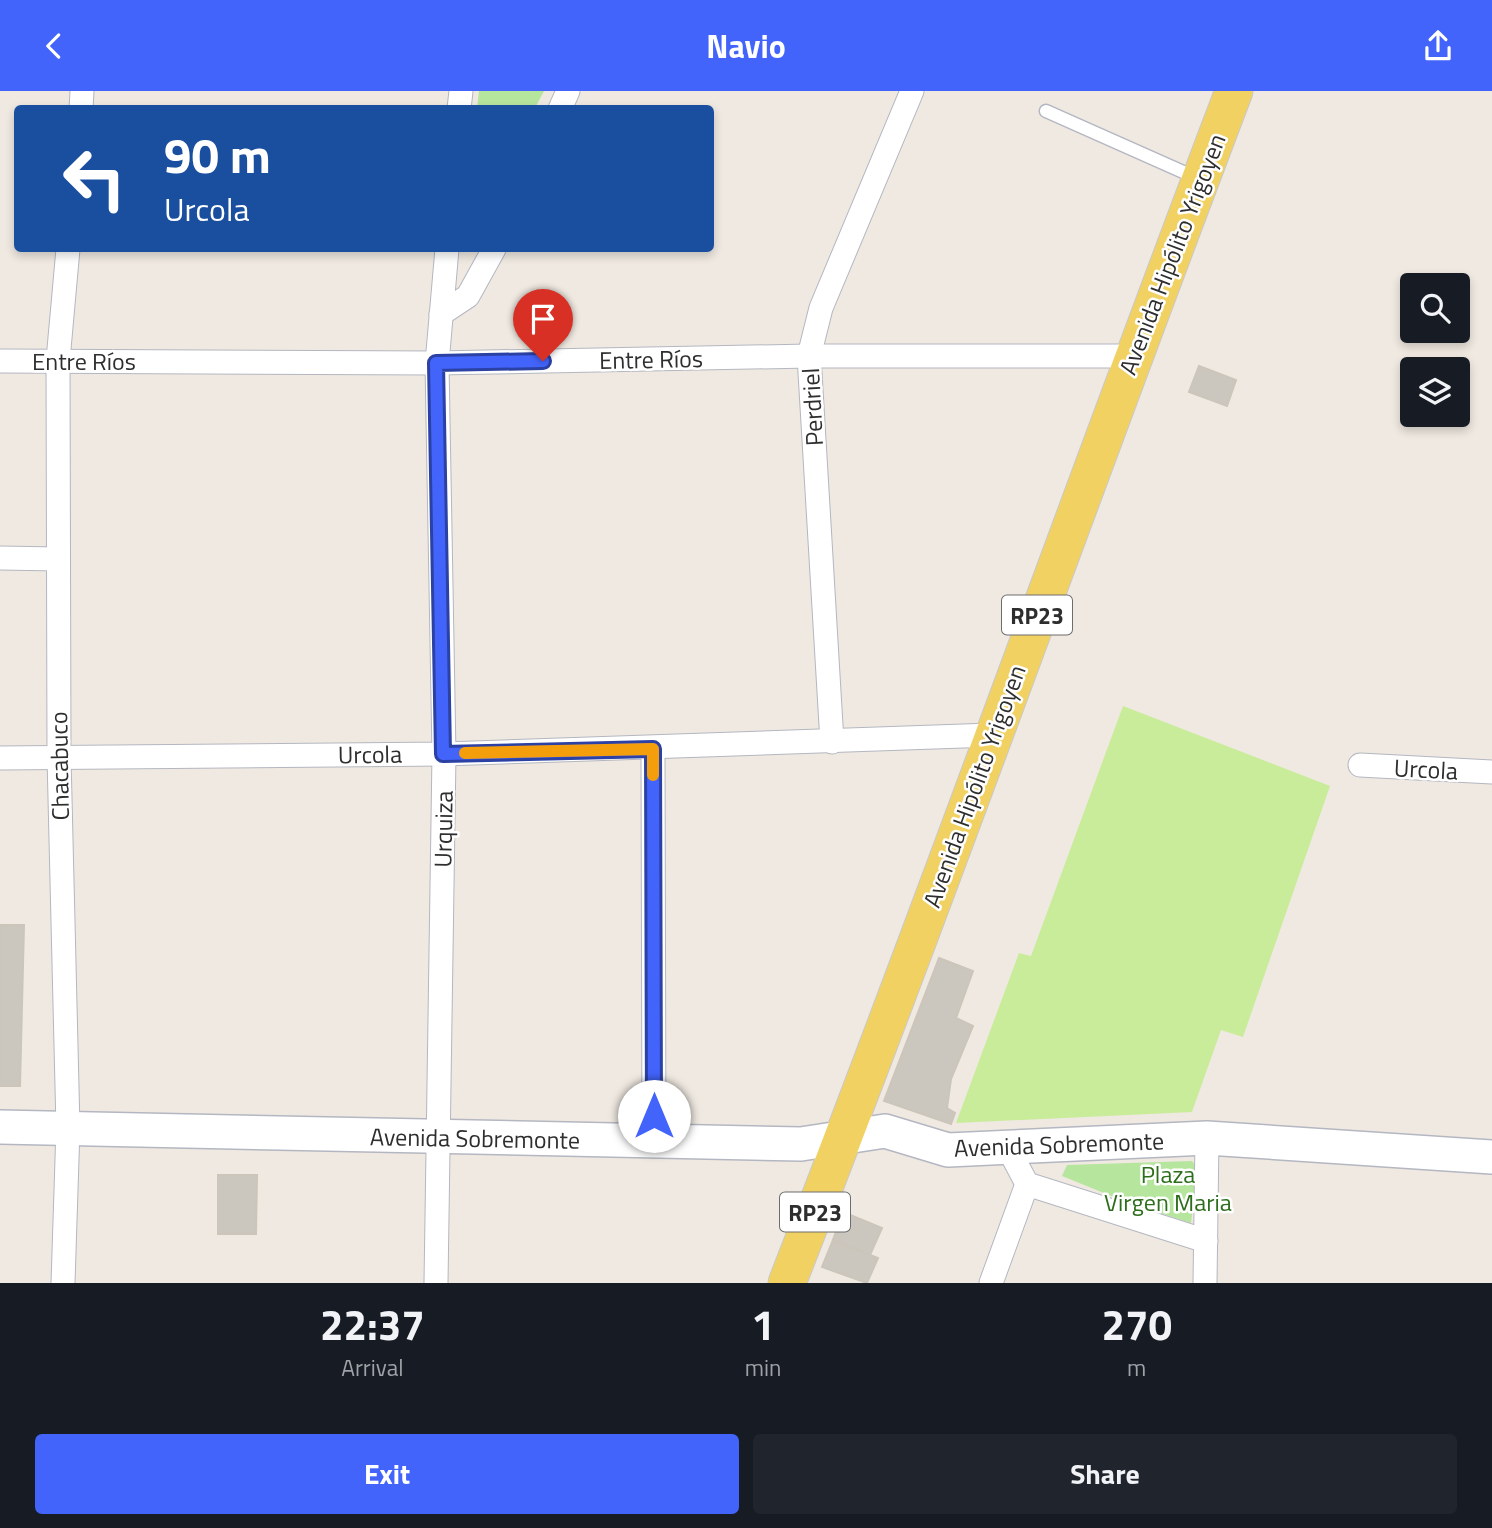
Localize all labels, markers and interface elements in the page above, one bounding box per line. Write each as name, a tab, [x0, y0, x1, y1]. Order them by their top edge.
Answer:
text: Navio	[706, 22, 786, 70]
icon: back	[35, 27, 73, 65]
icon: share	[1419, 27, 1457, 65]
text: 90 m	[164, 117, 271, 192]
street label: Avenida Hipólito Yrigoyen	[1109, 128, 1235, 380]
icon: left	[49, 133, 140, 224]
text: Urcola	[164, 185, 249, 233]
map controls	[1400, 273, 1470, 427]
button: search	[1400, 273, 1470, 343]
pin	[513, 289, 573, 361]
icon: arrive	[524, 300, 562, 338]
street label: Entre Ríos	[599, 340, 703, 378]
street label: Entre Ríos	[32, 343, 136, 379]
button: layers	[1400, 357, 1470, 427]
street label: Perdriel	[792, 367, 832, 447]
road number: RP23	[1002, 595, 1072, 635]
street label: Avenida Hipólito Yrigoyen	[913, 660, 1035, 912]
street label: Chacabuco	[40, 711, 78, 821]
street label: Urcola	[338, 735, 402, 773]
street label: Urcola	[1393, 749, 1459, 789]
street label: Urquiza	[424, 790, 462, 868]
position arrow	[617, 1079, 691, 1153]
street label: Avenida Sobremonte	[370, 1118, 580, 1158]
street label: Avenida Sobremonte	[953, 1122, 1165, 1166]
park label: Plaza Virgen Maria	[1104, 1156, 1232, 1220]
road number: RP23	[780, 1193, 850, 1231]
text: 22:37	[320, 1292, 425, 1356]
text: 1	[751, 1292, 775, 1356]
text: 270	[1101, 1292, 1172, 1356]
text: Arrival	[341, 1350, 404, 1385]
text: min	[745, 1350, 781, 1385]
text: m	[1127, 1350, 1146, 1385]
button: Exit	[35, 1434, 739, 1514]
button: Share	[753, 1434, 1457, 1514]

